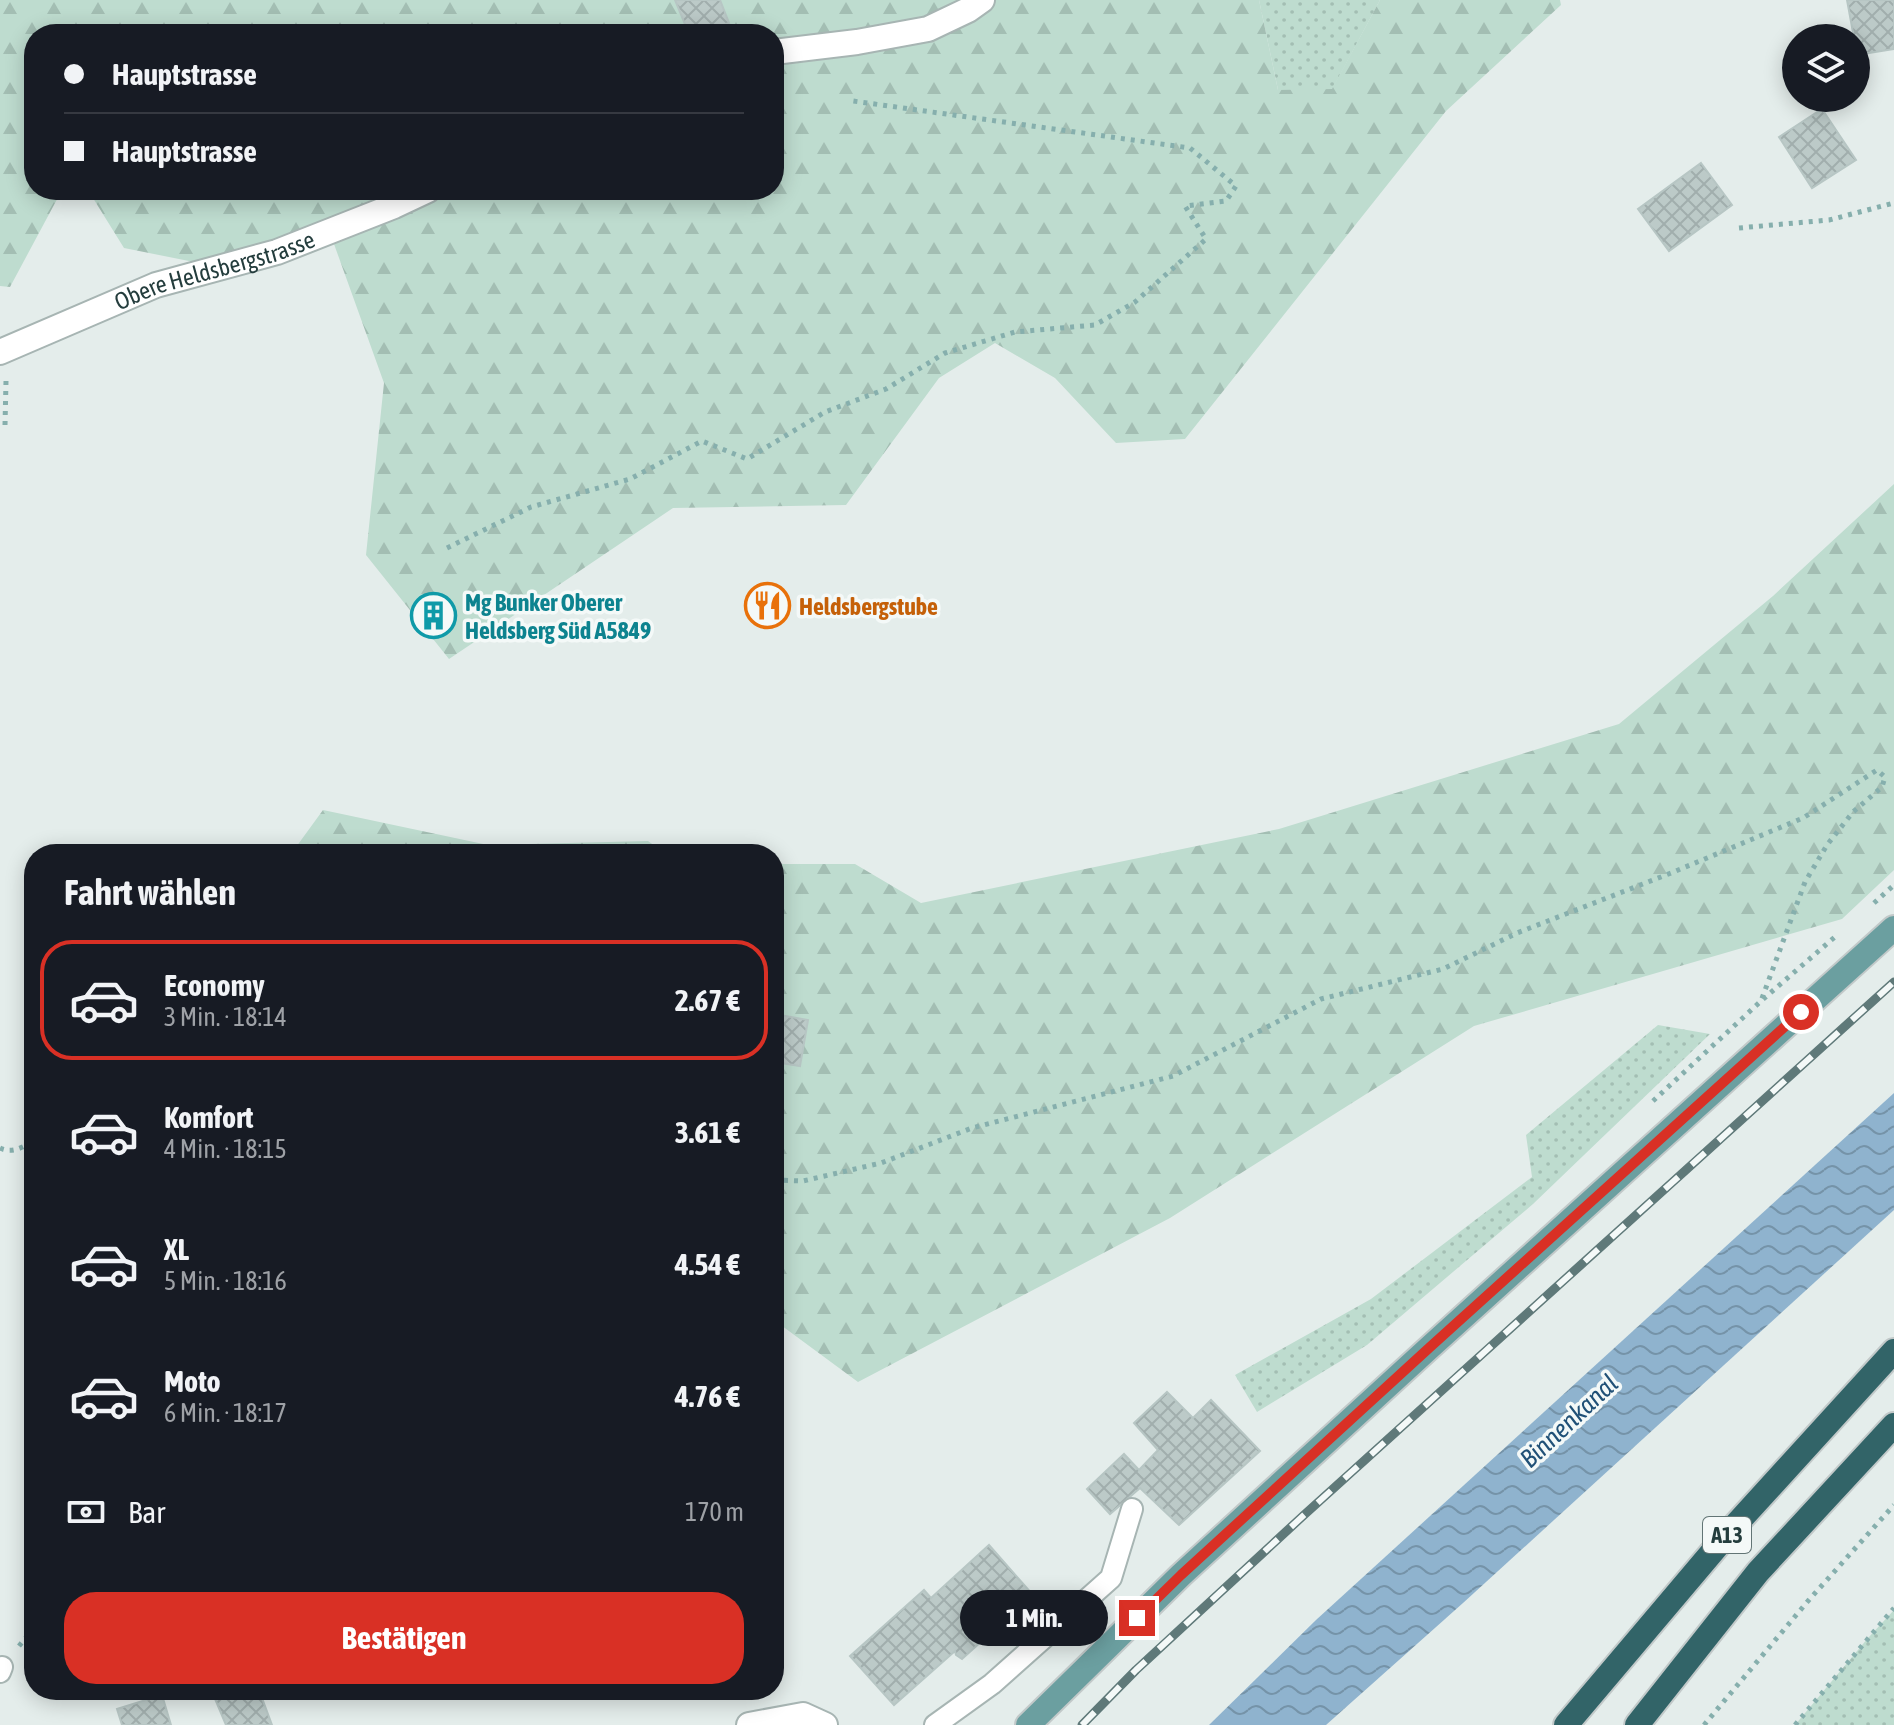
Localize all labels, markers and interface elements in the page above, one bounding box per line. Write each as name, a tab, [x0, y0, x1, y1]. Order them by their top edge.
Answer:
map controls	[1782, 24, 1870, 112]
button: layers	[1782, 24, 1870, 112]
text: Hauptstrasse	[112, 57, 257, 91]
text: Hauptstrasse	[112, 134, 257, 168]
street label: Obere Heldsbergstrasse	[110, 225, 318, 315]
restaurant icon: Heldsbergstube	[744, 582, 792, 630]
place label: Mg Bunker Oberer Heldsberg Süd A5849	[465, 589, 651, 644]
building icon: Mg Bunker Oberer Heldsberg Süd A5849	[410, 592, 458, 640]
place label: Heldsbergstube	[799, 593, 938, 620]
text: Fahrt wählen	[64, 871, 236, 913]
icon: car	[68, 964, 140, 1036]
text: Economy	[164, 968, 265, 1002]
text: 2.67 €	[675, 983, 740, 1017]
route start	[1783, 994, 1819, 1030]
text: 3 Min. · 18:14	[164, 1002, 287, 1032]
icon: car	[68, 1096, 140, 1168]
text: Komfort	[164, 1100, 253, 1134]
text: 3.61 €	[675, 1115, 740, 1149]
text: 4 Min. · 18:15	[164, 1134, 287, 1164]
icon: car	[68, 1228, 140, 1300]
text: XL	[164, 1232, 189, 1266]
text: 4.54 €	[675, 1247, 740, 1281]
text: 5 Min. · 18:16	[164, 1266, 287, 1296]
icon: car	[68, 1360, 140, 1432]
text: Moto	[164, 1364, 221, 1398]
water label: Binnenkanal	[1514, 1368, 1624, 1474]
text: 4.76 €	[675, 1379, 740, 1413]
text: 6 Min. · 18:17	[164, 1398, 287, 1428]
icon: cash	[64, 1490, 108, 1534]
text: Bar	[128, 1495, 165, 1529]
text: 170 m	[685, 1497, 744, 1527]
road number: A13	[1703, 1517, 1751, 1553]
callout: 1 Min.	[961, 1590, 1109, 1646]
button: Bestätigen	[64, 1592, 744, 1684]
route end	[1119, 1600, 1155, 1636]
text: 1 Min.	[1006, 1603, 1062, 1633]

